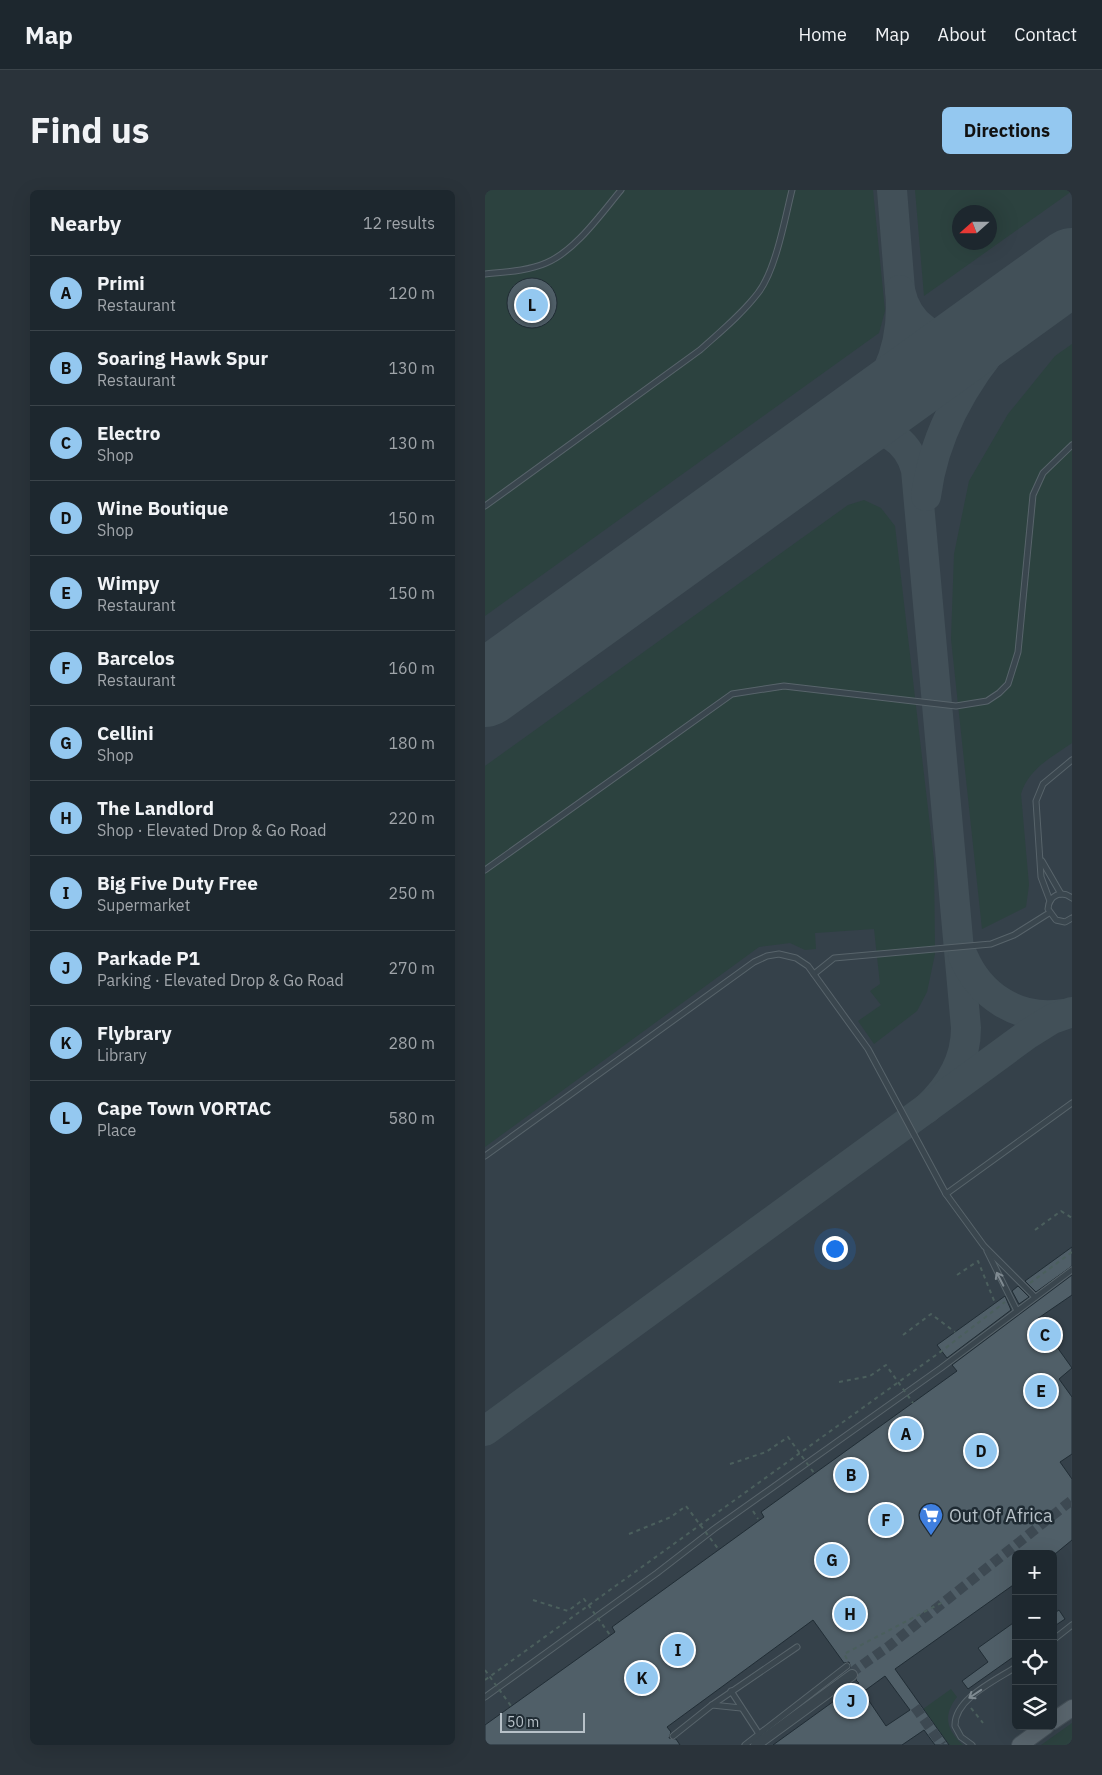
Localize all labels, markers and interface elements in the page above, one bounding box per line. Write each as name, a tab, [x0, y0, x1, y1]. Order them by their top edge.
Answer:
text: Map	[25, 19, 73, 51]
text: Home	[799, 23, 847, 46]
text: Map	[875, 23, 910, 46]
text: About	[938, 23, 986, 46]
text: Contact	[1014, 23, 1077, 46]
text: Find us	[30, 107, 149, 153]
button: Directions	[942, 107, 1072, 154]
north arrow	[952, 205, 997, 250]
text: Nearby	[50, 209, 121, 237]
text: 12 results	[363, 213, 435, 233]
text: Primi	[97, 271, 145, 295]
text: A	[61, 283, 71, 303]
text: 120 m	[388, 283, 435, 303]
pin: L	[516, 286, 548, 324]
text: Restaurant	[97, 295, 176, 315]
text: Soaring Hawk Spur	[97, 346, 268, 370]
text: B	[61, 358, 71, 378]
text: 130 m	[388, 358, 435, 378]
text: Restaurant	[97, 370, 176, 390]
text: Electro	[97, 421, 160, 445]
text: C	[61, 433, 71, 453]
text: 130 m	[388, 433, 435, 453]
text: Shop	[97, 445, 134, 465]
text: Wine Boutique	[97, 496, 228, 520]
text: D	[60, 508, 72, 528]
text: 150 m	[388, 508, 435, 528]
text: Shop	[97, 520, 134, 540]
text: Wimpy	[97, 571, 159, 595]
text: E	[61, 583, 71, 603]
text: 150 m	[388, 583, 435, 603]
text: Restaurant	[97, 595, 176, 615]
text: Barcelos	[97, 646, 175, 670]
text: F	[61, 658, 71, 678]
text: 160 m	[388, 658, 435, 678]
text: Restaurant	[97, 670, 176, 690]
text: Cellini	[97, 721, 154, 745]
text: G	[60, 733, 72, 753]
text: 180 m	[388, 733, 435, 753]
text: Shop	[97, 745, 134, 765]
text: The Landlord	[97, 796, 214, 820]
text: H	[60, 808, 72, 828]
text: 220 m	[388, 808, 435, 828]
text: Shop · Elevated Drop & Go Road	[97, 820, 326, 840]
text: Big Five Duty Free	[97, 871, 258, 895]
text: I	[63, 883, 69, 903]
text: 250 m	[388, 883, 435, 903]
text: Supermarket	[97, 895, 190, 915]
text: Parkade P1	[97, 946, 200, 970]
text: J	[62, 958, 70, 978]
text: 270 m	[388, 958, 435, 978]
text: Parking · Elevated Drop & Go Road	[97, 970, 344, 990]
text: Flybrary	[97, 1021, 172, 1045]
text: K	[60, 1033, 72, 1053]
text: 280 m	[388, 1033, 435, 1053]
text: Library	[97, 1045, 147, 1065]
text: Cape Town VORTAC	[97, 1096, 271, 1120]
text: L	[62, 1108, 70, 1128]
text: 580 m	[388, 1108, 435, 1128]
text: Place	[97, 1120, 136, 1140]
your location	[822, 1236, 848, 1262]
one-way arrow	[995, 1271, 1005, 1286]
pin: C	[1029, 1316, 1061, 1354]
pin: E	[1025, 1372, 1057, 1410]
pin: A	[890, 1415, 922, 1453]
pin: D	[965, 1432, 997, 1470]
pin: B	[835, 1456, 867, 1494]
pin: F	[870, 1501, 902, 1539]
supermarket icon: Out Of Africa	[918, 1502, 944, 1536]
place label: Out Of Africa	[949, 1504, 1053, 1527]
pin: G	[816, 1541, 848, 1579]
map controls	[1012, 1550, 1057, 1730]
button: +	[1012, 1550, 1057, 1595]
pin: H	[834, 1595, 866, 1633]
button: −	[1012, 1595, 1057, 1640]
pin: I	[662, 1631, 694, 1669]
button: locate	[1012, 1640, 1057, 1685]
pin: K	[626, 1659, 658, 1697]
pin: J	[835, 1682, 867, 1720]
button: layers	[1012, 1685, 1057, 1730]
one-way arrow	[968, 1689, 982, 1699]
scale bar	[500, 1710, 585, 1733]
text: 50 m	[507, 1713, 539, 1731]

